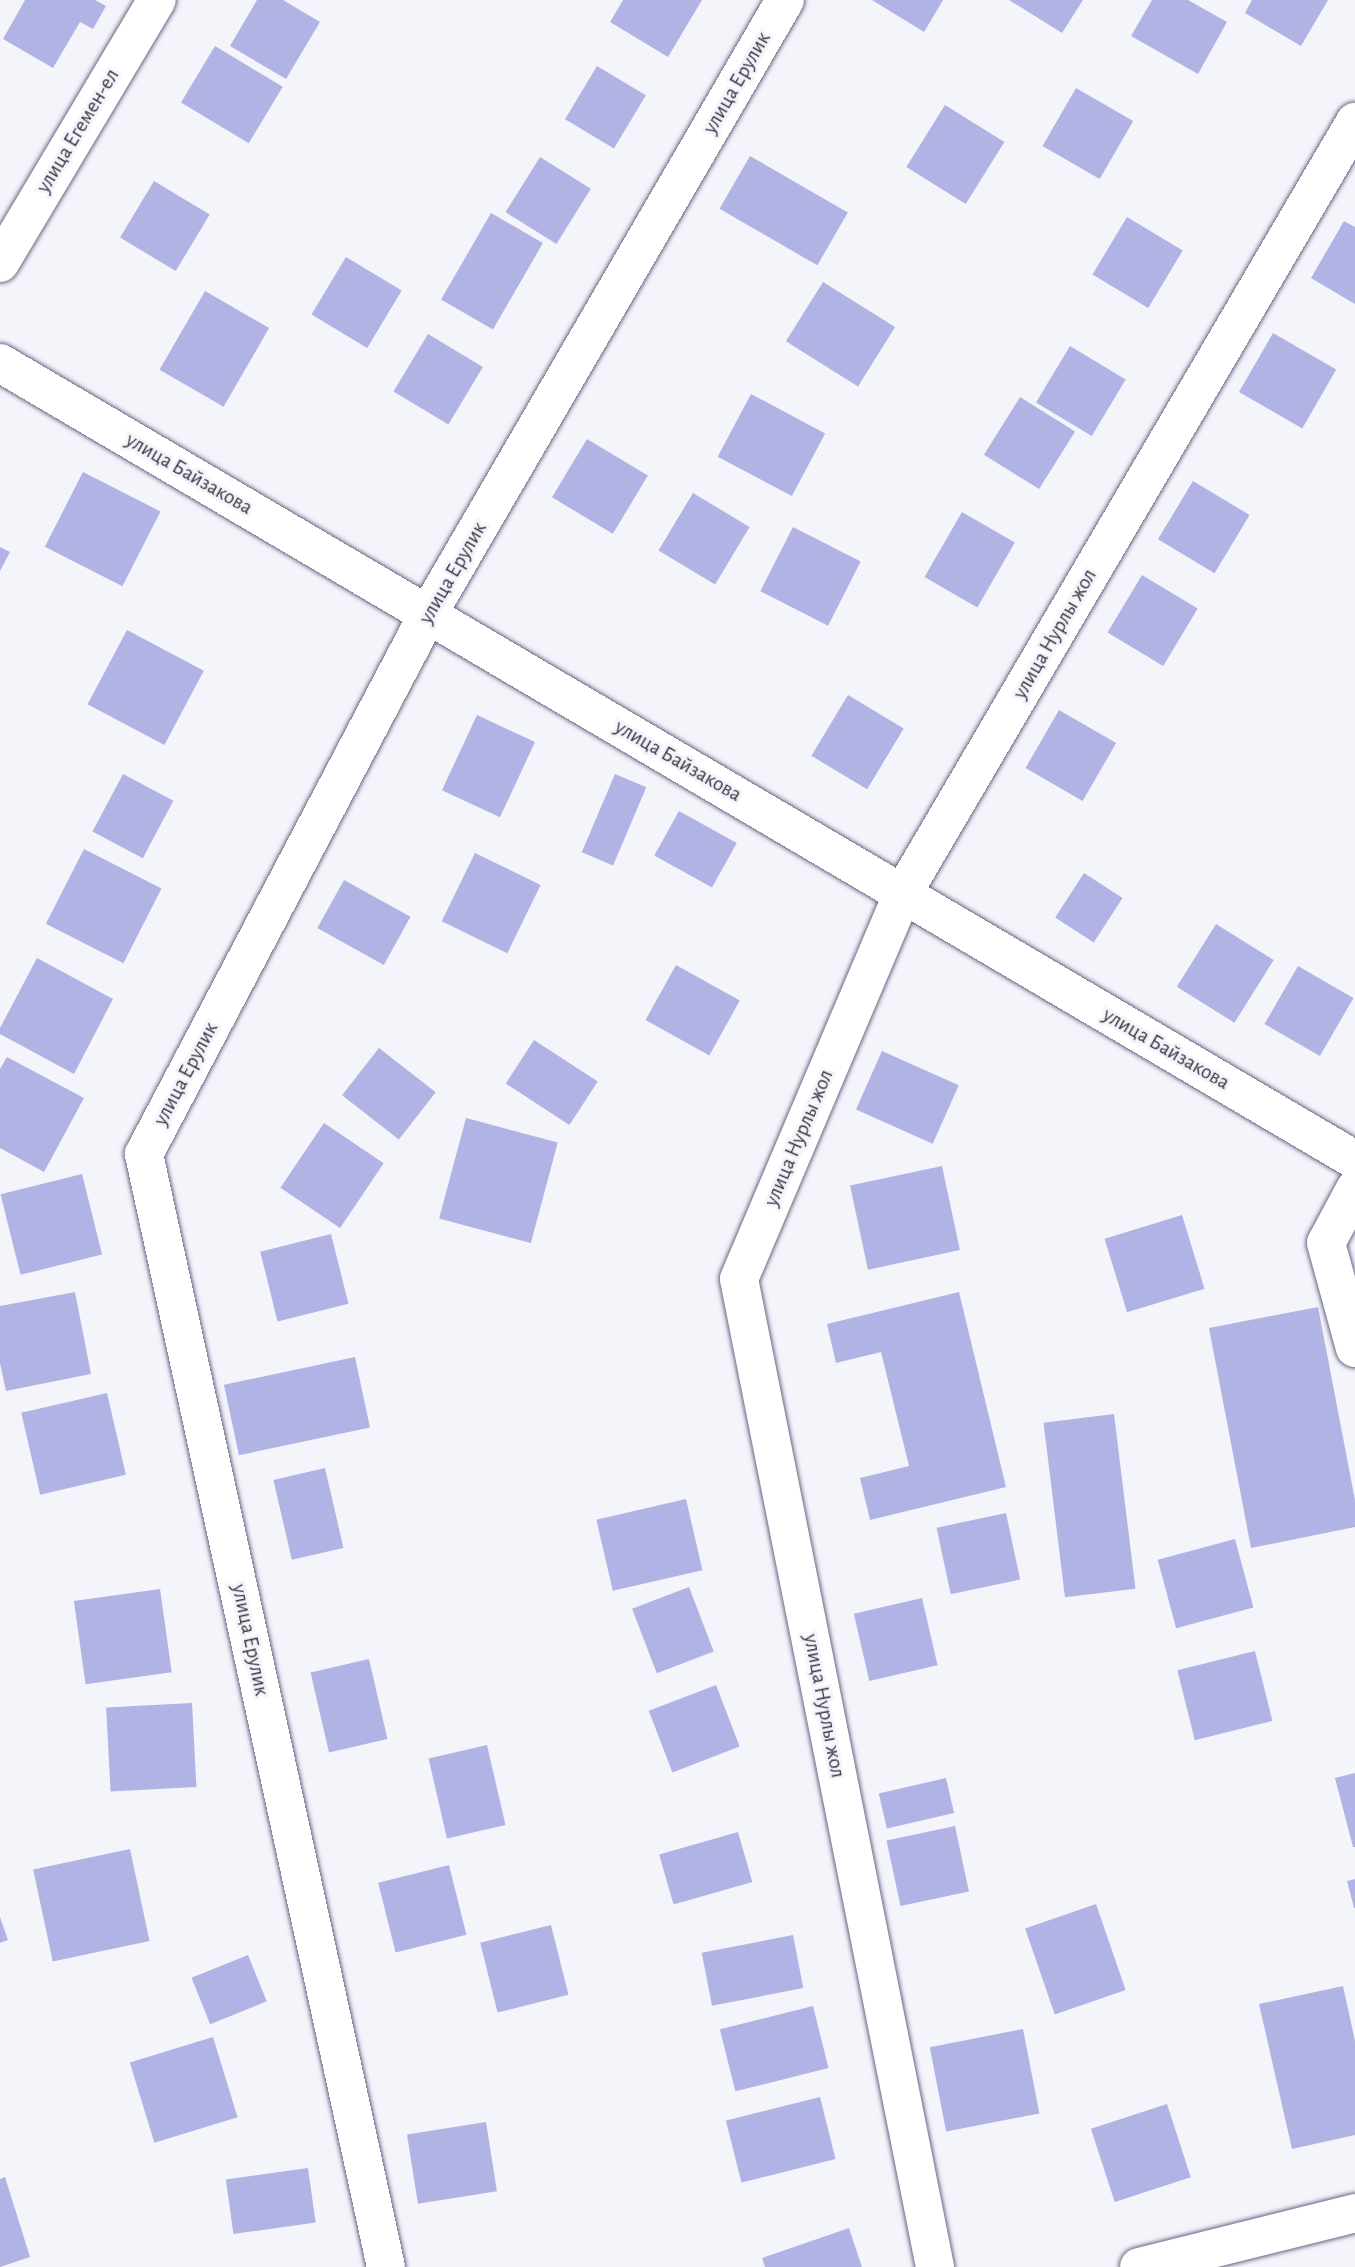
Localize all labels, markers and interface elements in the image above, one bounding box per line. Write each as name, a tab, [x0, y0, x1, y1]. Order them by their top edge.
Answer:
street label: улица Ерулик	[698, 28, 776, 138]
street label: улица Егемен-ел	[31, 64, 125, 198]
street label: улица Байзакова	[121, 428, 257, 520]
street label: улица Ерулик	[414, 518, 492, 628]
street label: улица Нурлы жол	[1008, 564, 1102, 704]
street label: улица Байзакова	[610, 715, 746, 807]
street label: улица Байзакова	[1098, 1003, 1234, 1095]
street label: улица Ерулик	[148, 1018, 224, 1130]
street label: улица Нурлы жол	[759, 1066, 839, 1210]
street label: улица Ерулик	[226, 1582, 274, 1698]
street label: улица Нурлы жол	[798, 1632, 850, 1780]

